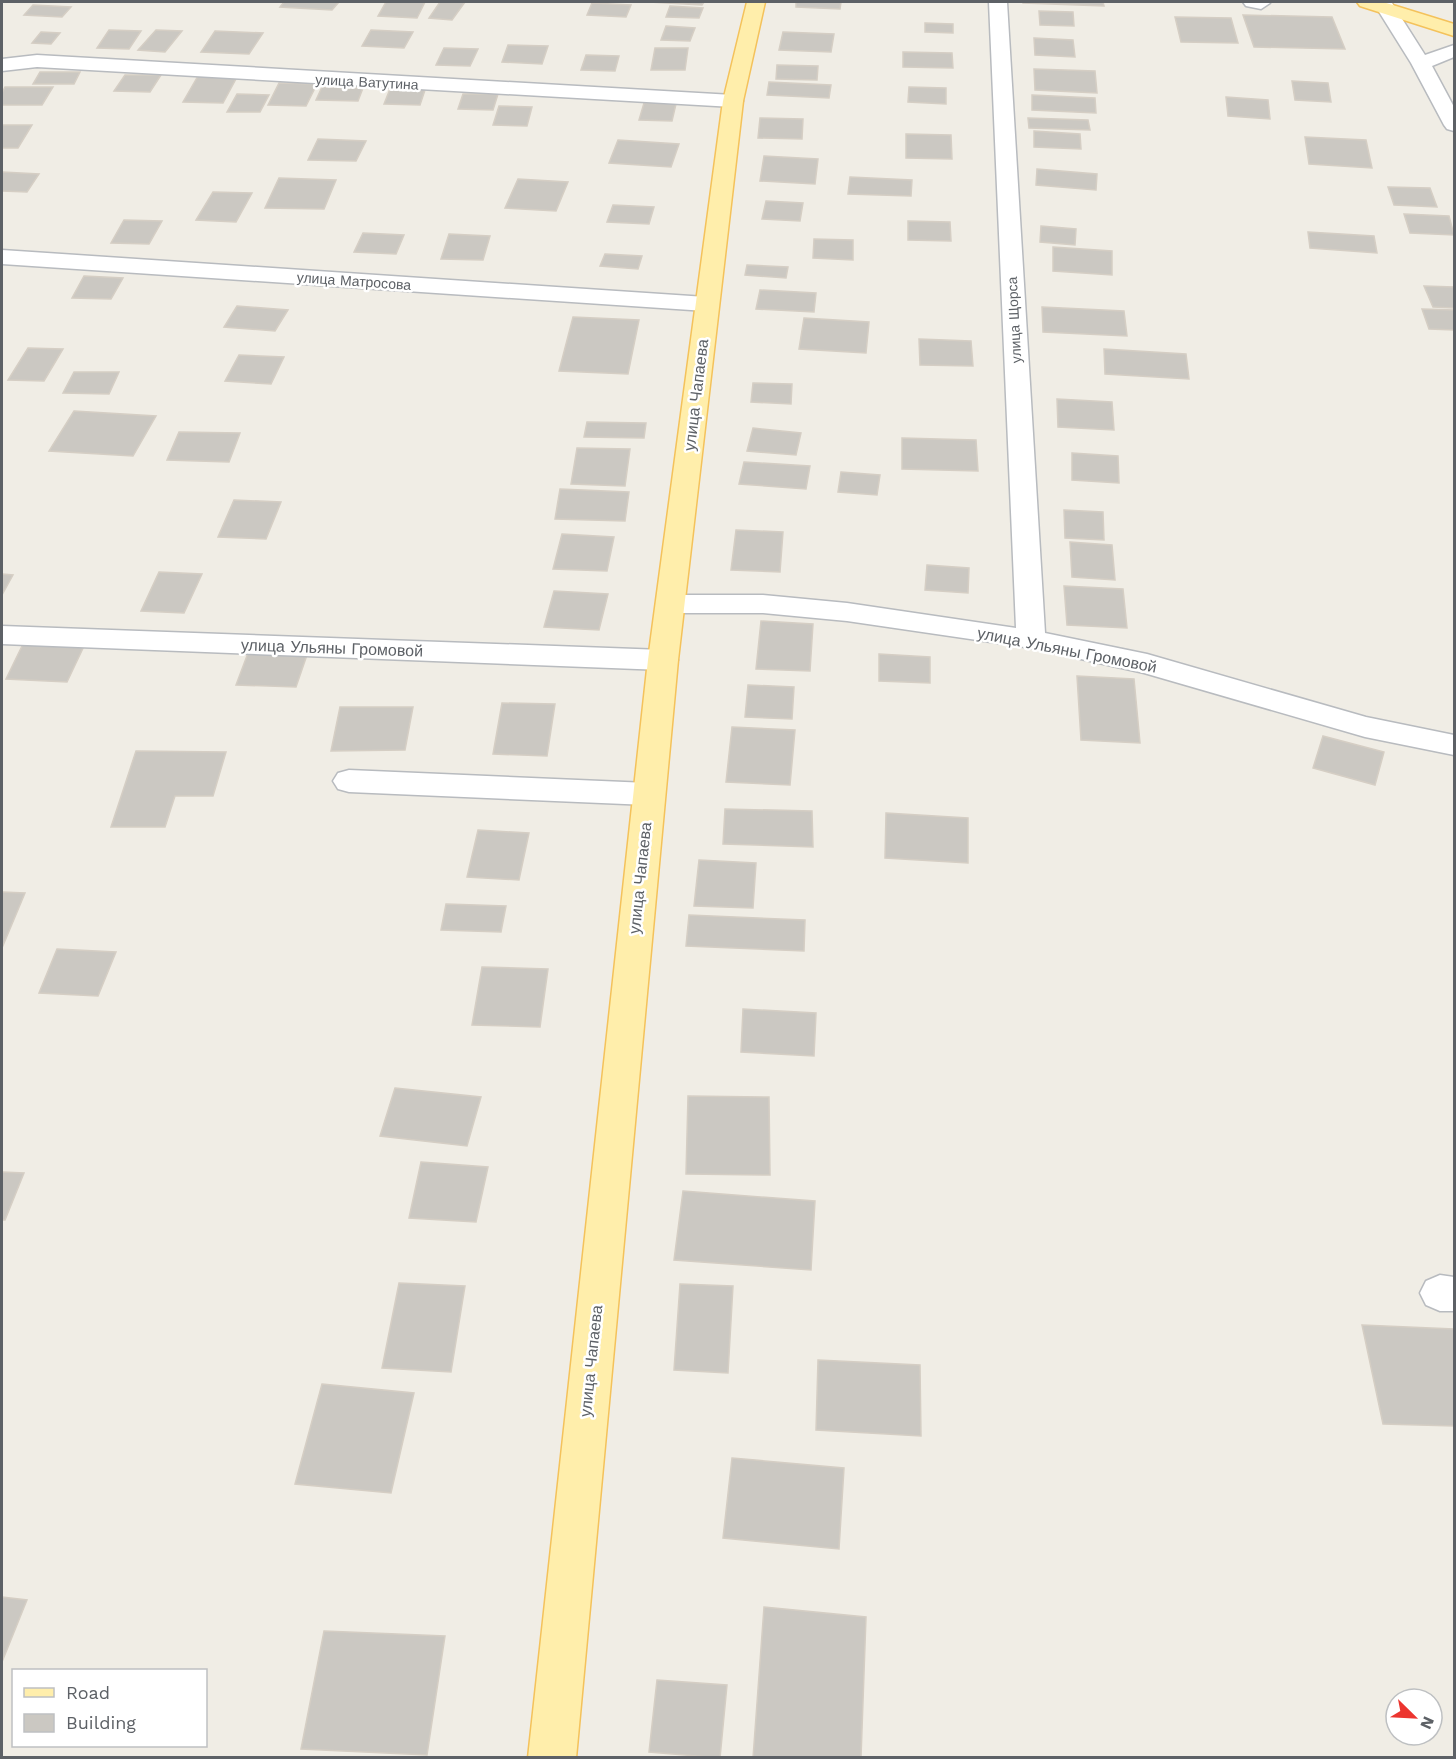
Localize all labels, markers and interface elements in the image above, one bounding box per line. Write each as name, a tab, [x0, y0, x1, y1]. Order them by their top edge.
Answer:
street label: улица Ватутина	[315, 71, 419, 93]
street label: улица Матросова	[296, 269, 412, 293]
street label: улица Щорса	[1004, 276, 1024, 364]
street label: улица Чапаева	[680, 338, 712, 452]
street label: улица Ульяны Громовой	[976, 623, 1158, 677]
street label: улица Ульяны Громовой	[241, 635, 423, 661]
street label: улица Чапаева	[625, 821, 655, 935]
street label: улица Чапаева	[576, 1304, 606, 1418]
legend	[12, 1669, 207, 1747]
text: Road	[66, 1682, 110, 1703]
north arrow	[1384, 1687, 1444, 1747]
text: Building	[66, 1712, 136, 1733]
text: N	[1416, 1714, 1438, 1732]

